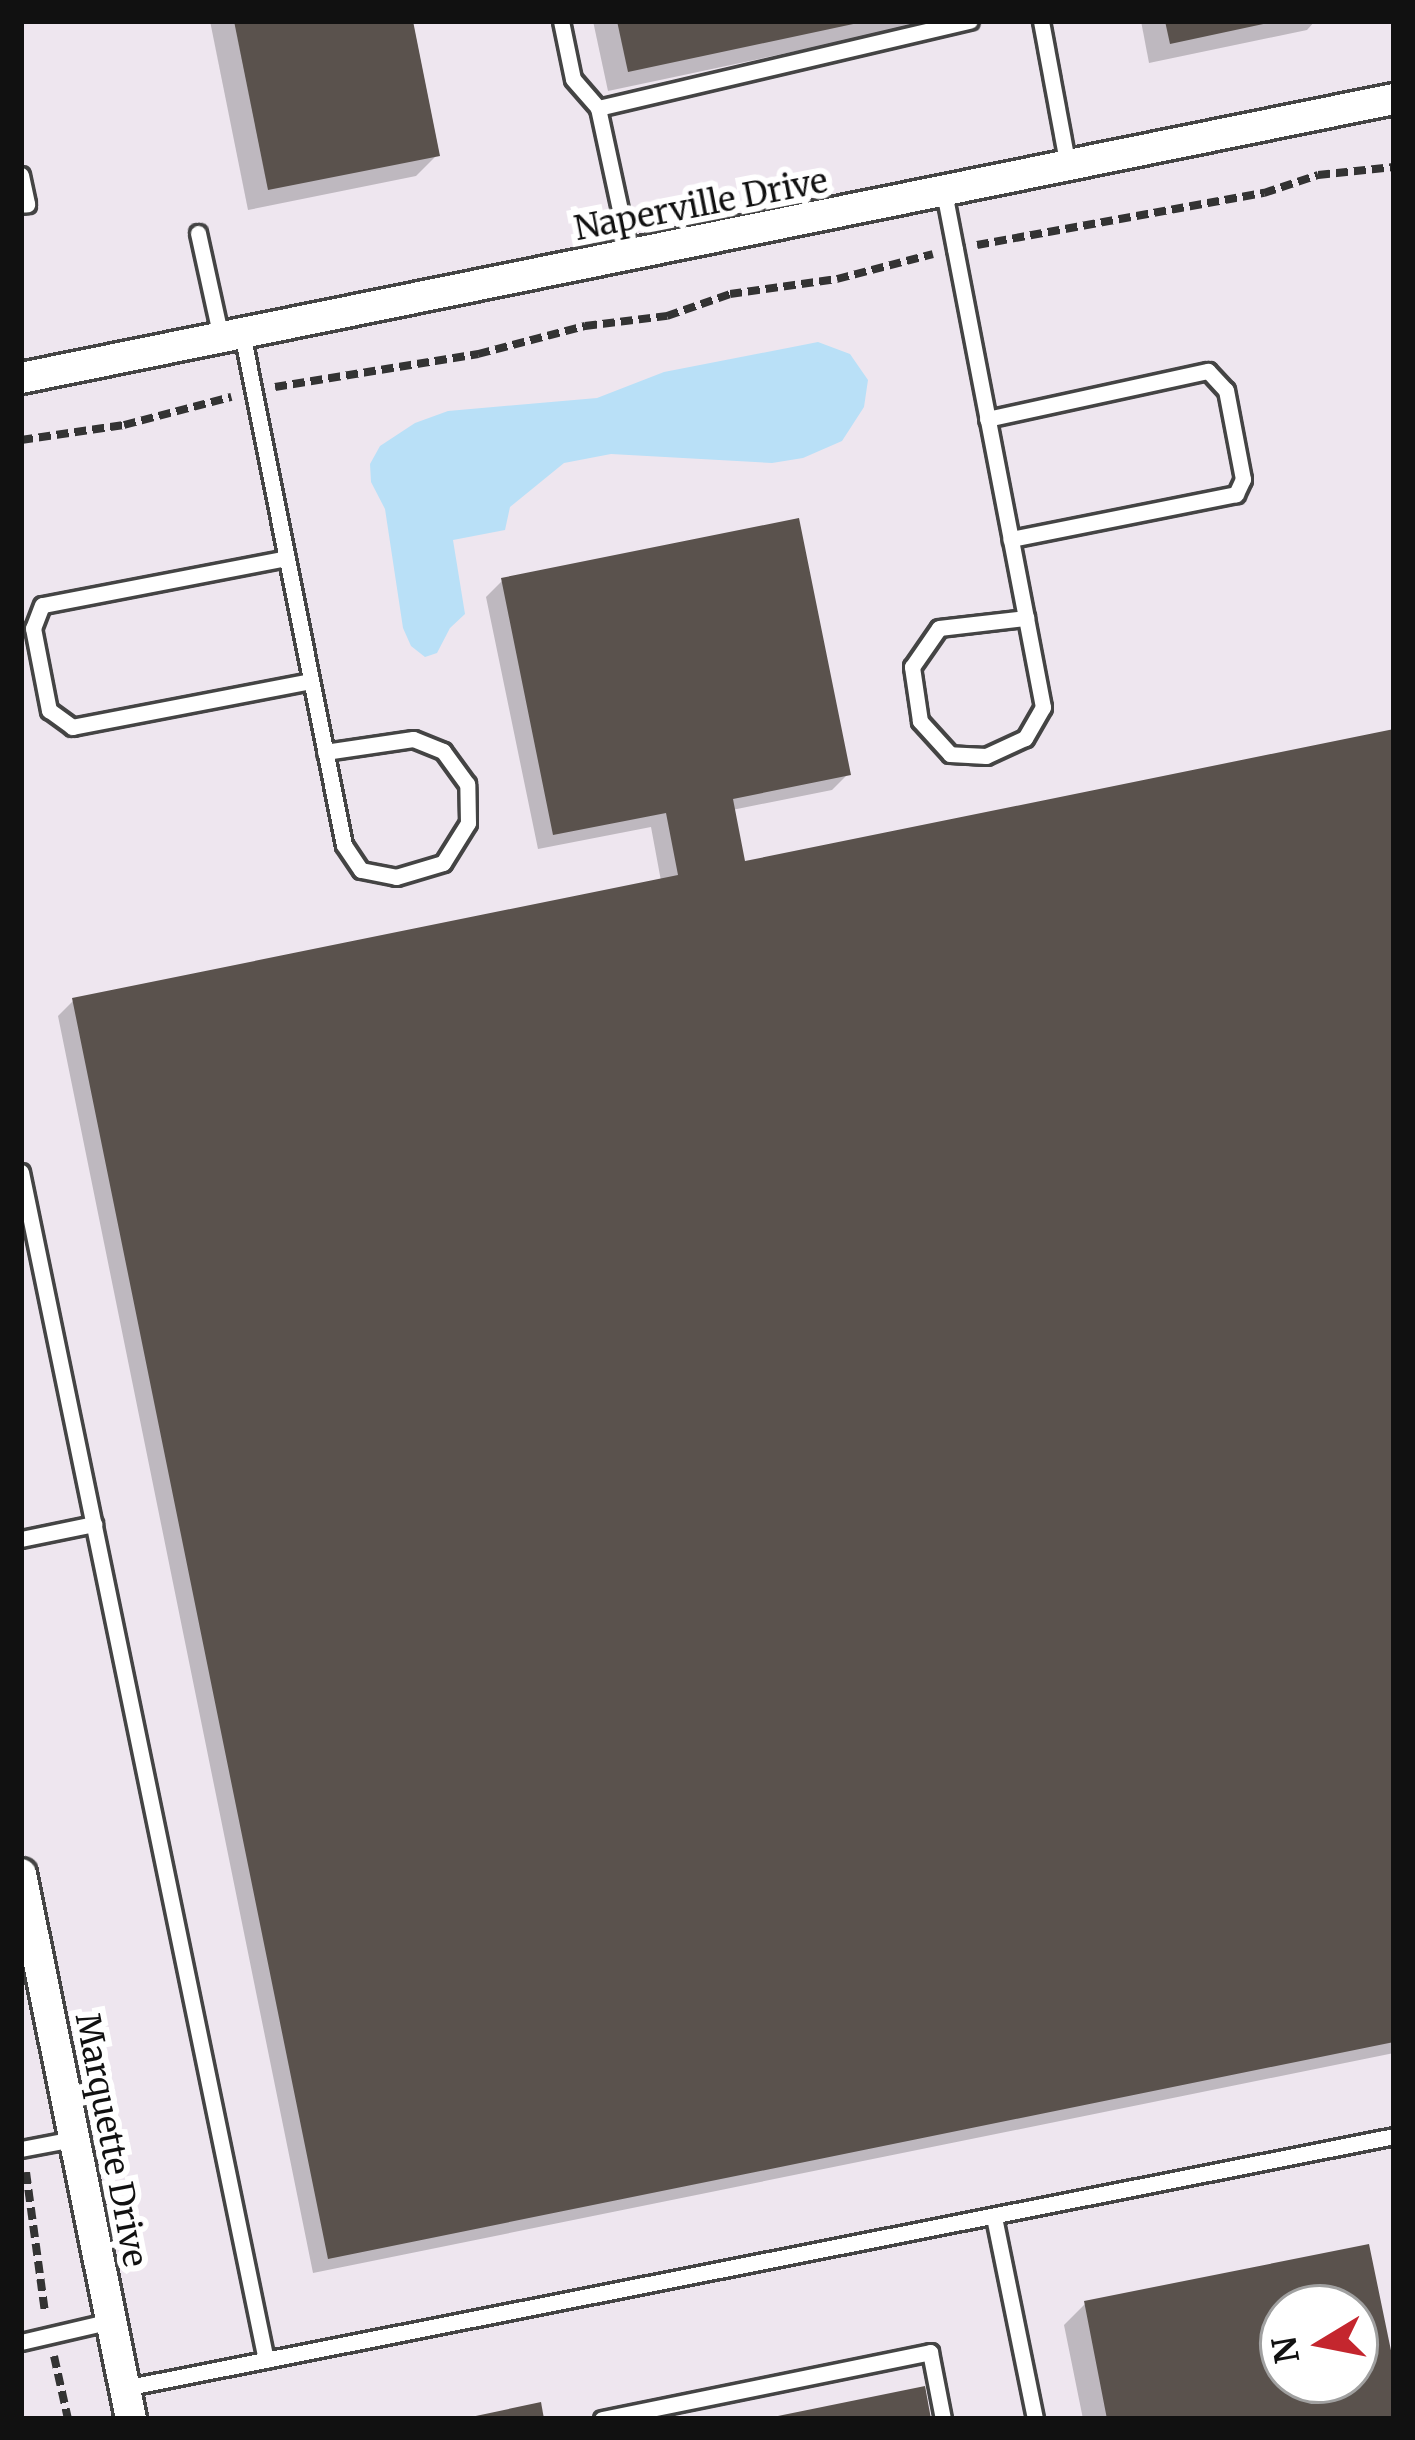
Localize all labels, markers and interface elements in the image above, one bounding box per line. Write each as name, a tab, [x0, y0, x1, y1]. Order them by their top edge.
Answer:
street label: Naperville Drive	[571, 161, 831, 249]
street label: Marquette Drive	[67, 2010, 155, 2270]
north arrow	[1259, 2284, 1379, 2404]
text: N	[1264, 2333, 1308, 2366]

